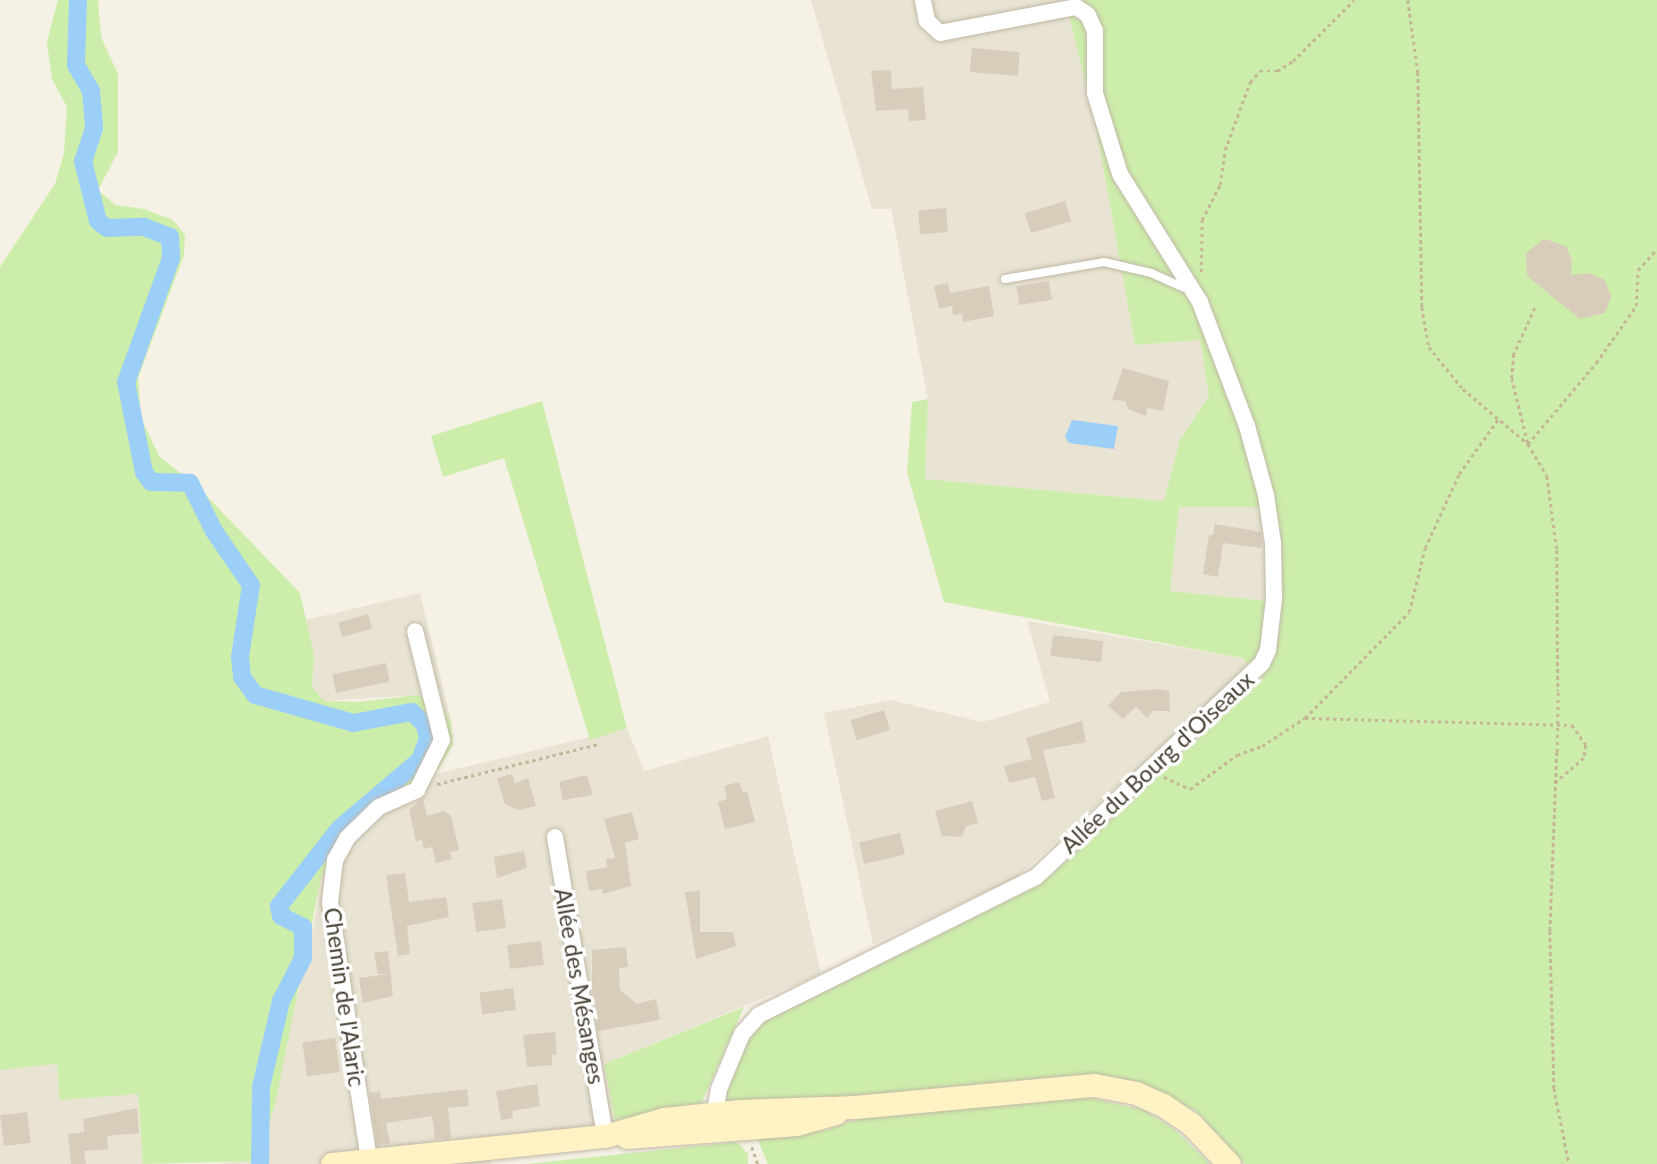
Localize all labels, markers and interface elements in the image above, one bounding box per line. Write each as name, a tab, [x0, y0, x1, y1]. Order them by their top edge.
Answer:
street label: Allée du Bourg d'Oiseaux	[1055, 665, 1259, 859]
street label: Allée des Mésanges	[549, 886, 611, 1086]
street label: Chemin de l'Alaric	[319, 906, 371, 1088]

